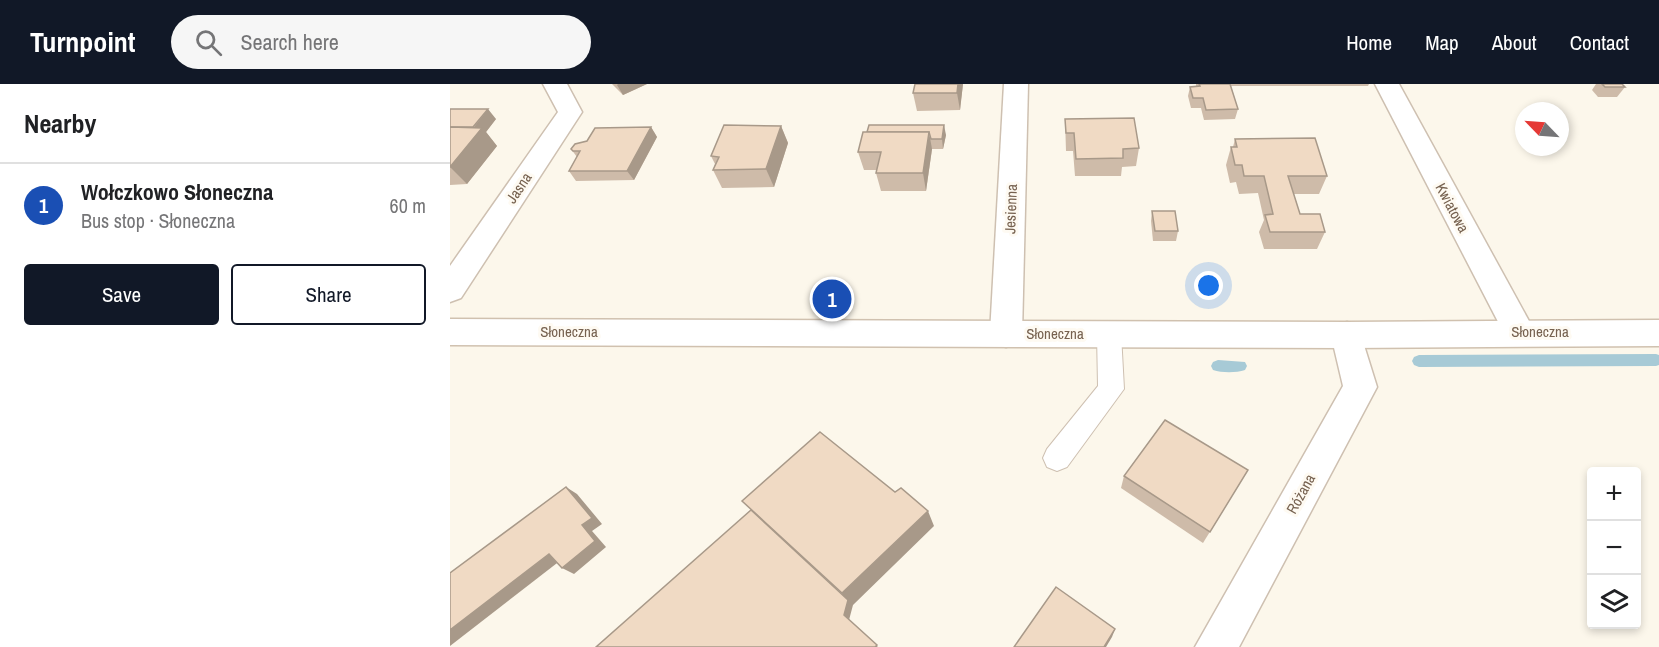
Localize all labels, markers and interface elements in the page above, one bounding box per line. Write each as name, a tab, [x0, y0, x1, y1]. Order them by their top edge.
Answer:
search box	[171, 15, 591, 69]
text: Turnpoint	[30, 23, 135, 61]
icon: search	[192, 26, 225, 59]
text: Search here	[240, 27, 339, 57]
text: Home	[1346, 28, 1392, 57]
text: Map	[1425, 28, 1459, 57]
text: About	[1492, 28, 1537, 57]
text: Contact	[1570, 28, 1629, 57]
north arrow	[1515, 102, 1569, 156]
text: Nearby	[24, 106, 96, 141]
street label: Jasna	[501, 168, 537, 207]
text: Wołczkowo Słoneczna	[81, 177, 273, 207]
street label: Kwiatowa	[1431, 179, 1474, 236]
street label: Jesienna	[999, 184, 1022, 234]
text: 1	[39, 192, 48, 219]
text: 60 m	[390, 192, 426, 219]
text: Bus stop · Słoneczna	[81, 207, 235, 234]
button: Save	[24, 264, 219, 325]
button: Share	[231, 264, 426, 325]
your location	[1194, 271, 1223, 300]
pin: 1	[812, 276, 851, 322]
street label: Słoneczna	[540, 321, 598, 342]
street label: Słoneczna	[1511, 321, 1569, 342]
street label: Słoneczna	[1026, 323, 1084, 344]
map controls	[1587, 467, 1641, 629]
button: +	[1587, 467, 1641, 521]
street label: Różana	[1281, 470, 1320, 517]
button: −	[1587, 521, 1641, 575]
button: layers	[1587, 575, 1641, 629]

